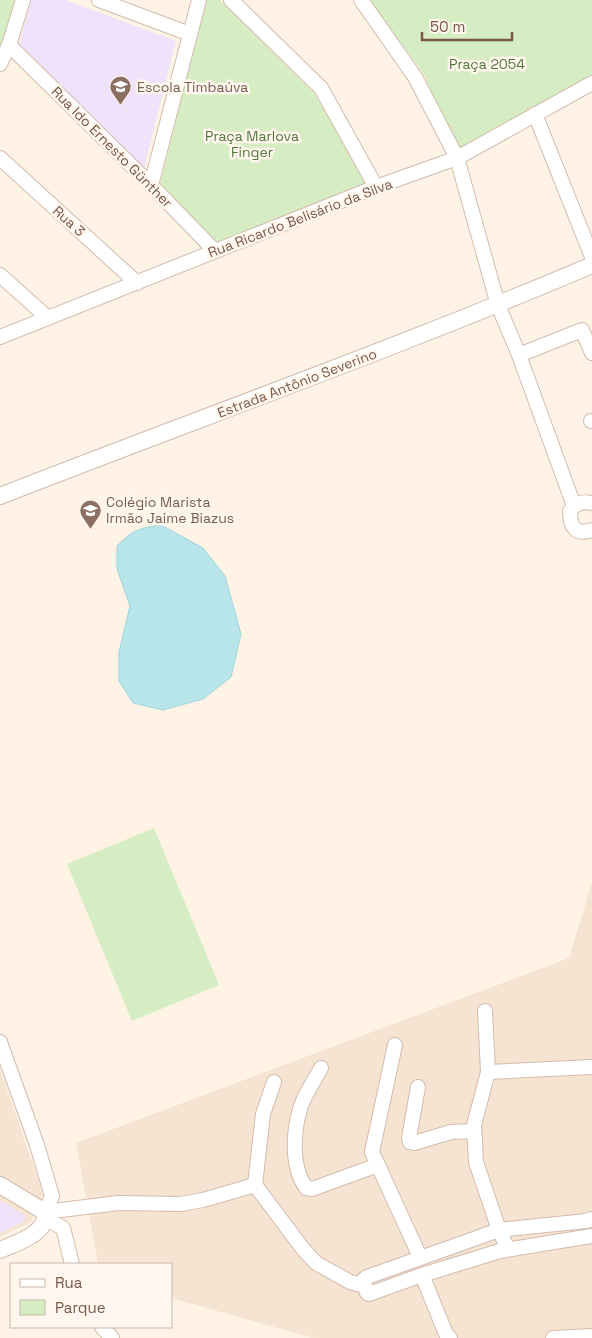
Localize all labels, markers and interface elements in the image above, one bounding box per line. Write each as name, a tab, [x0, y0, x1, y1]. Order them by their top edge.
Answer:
scale bar	[422, 10, 512, 42]
text: 50 m	[430, 17, 465, 36]
park label: Praça 2054	[449, 55, 525, 73]
school or university icon: Escola Timbaúva	[109, 75, 133, 106]
place label: Escola Timbaúva	[137, 78, 248, 96]
street label: Rua Ido Ernesto Günther	[48, 83, 176, 211]
park label: Praça Marlova Finger	[205, 127, 299, 161]
street label: Rua Ricardo Belisário da Silva	[205, 174, 395, 262]
street label: Rua 3	[49, 202, 89, 240]
street label: Estrada Antônio Severino	[215, 344, 379, 422]
place label: Colégio Marista Irmão Jaime Biazus	[106, 493, 234, 527]
school or university icon: Colégio Marista Irmão Jaime Biazus	[78, 498, 102, 529]
legend	[10, 1263, 172, 1328]
text: Rua	[55, 1273, 83, 1292]
text: Parque	[55, 1298, 106, 1317]

